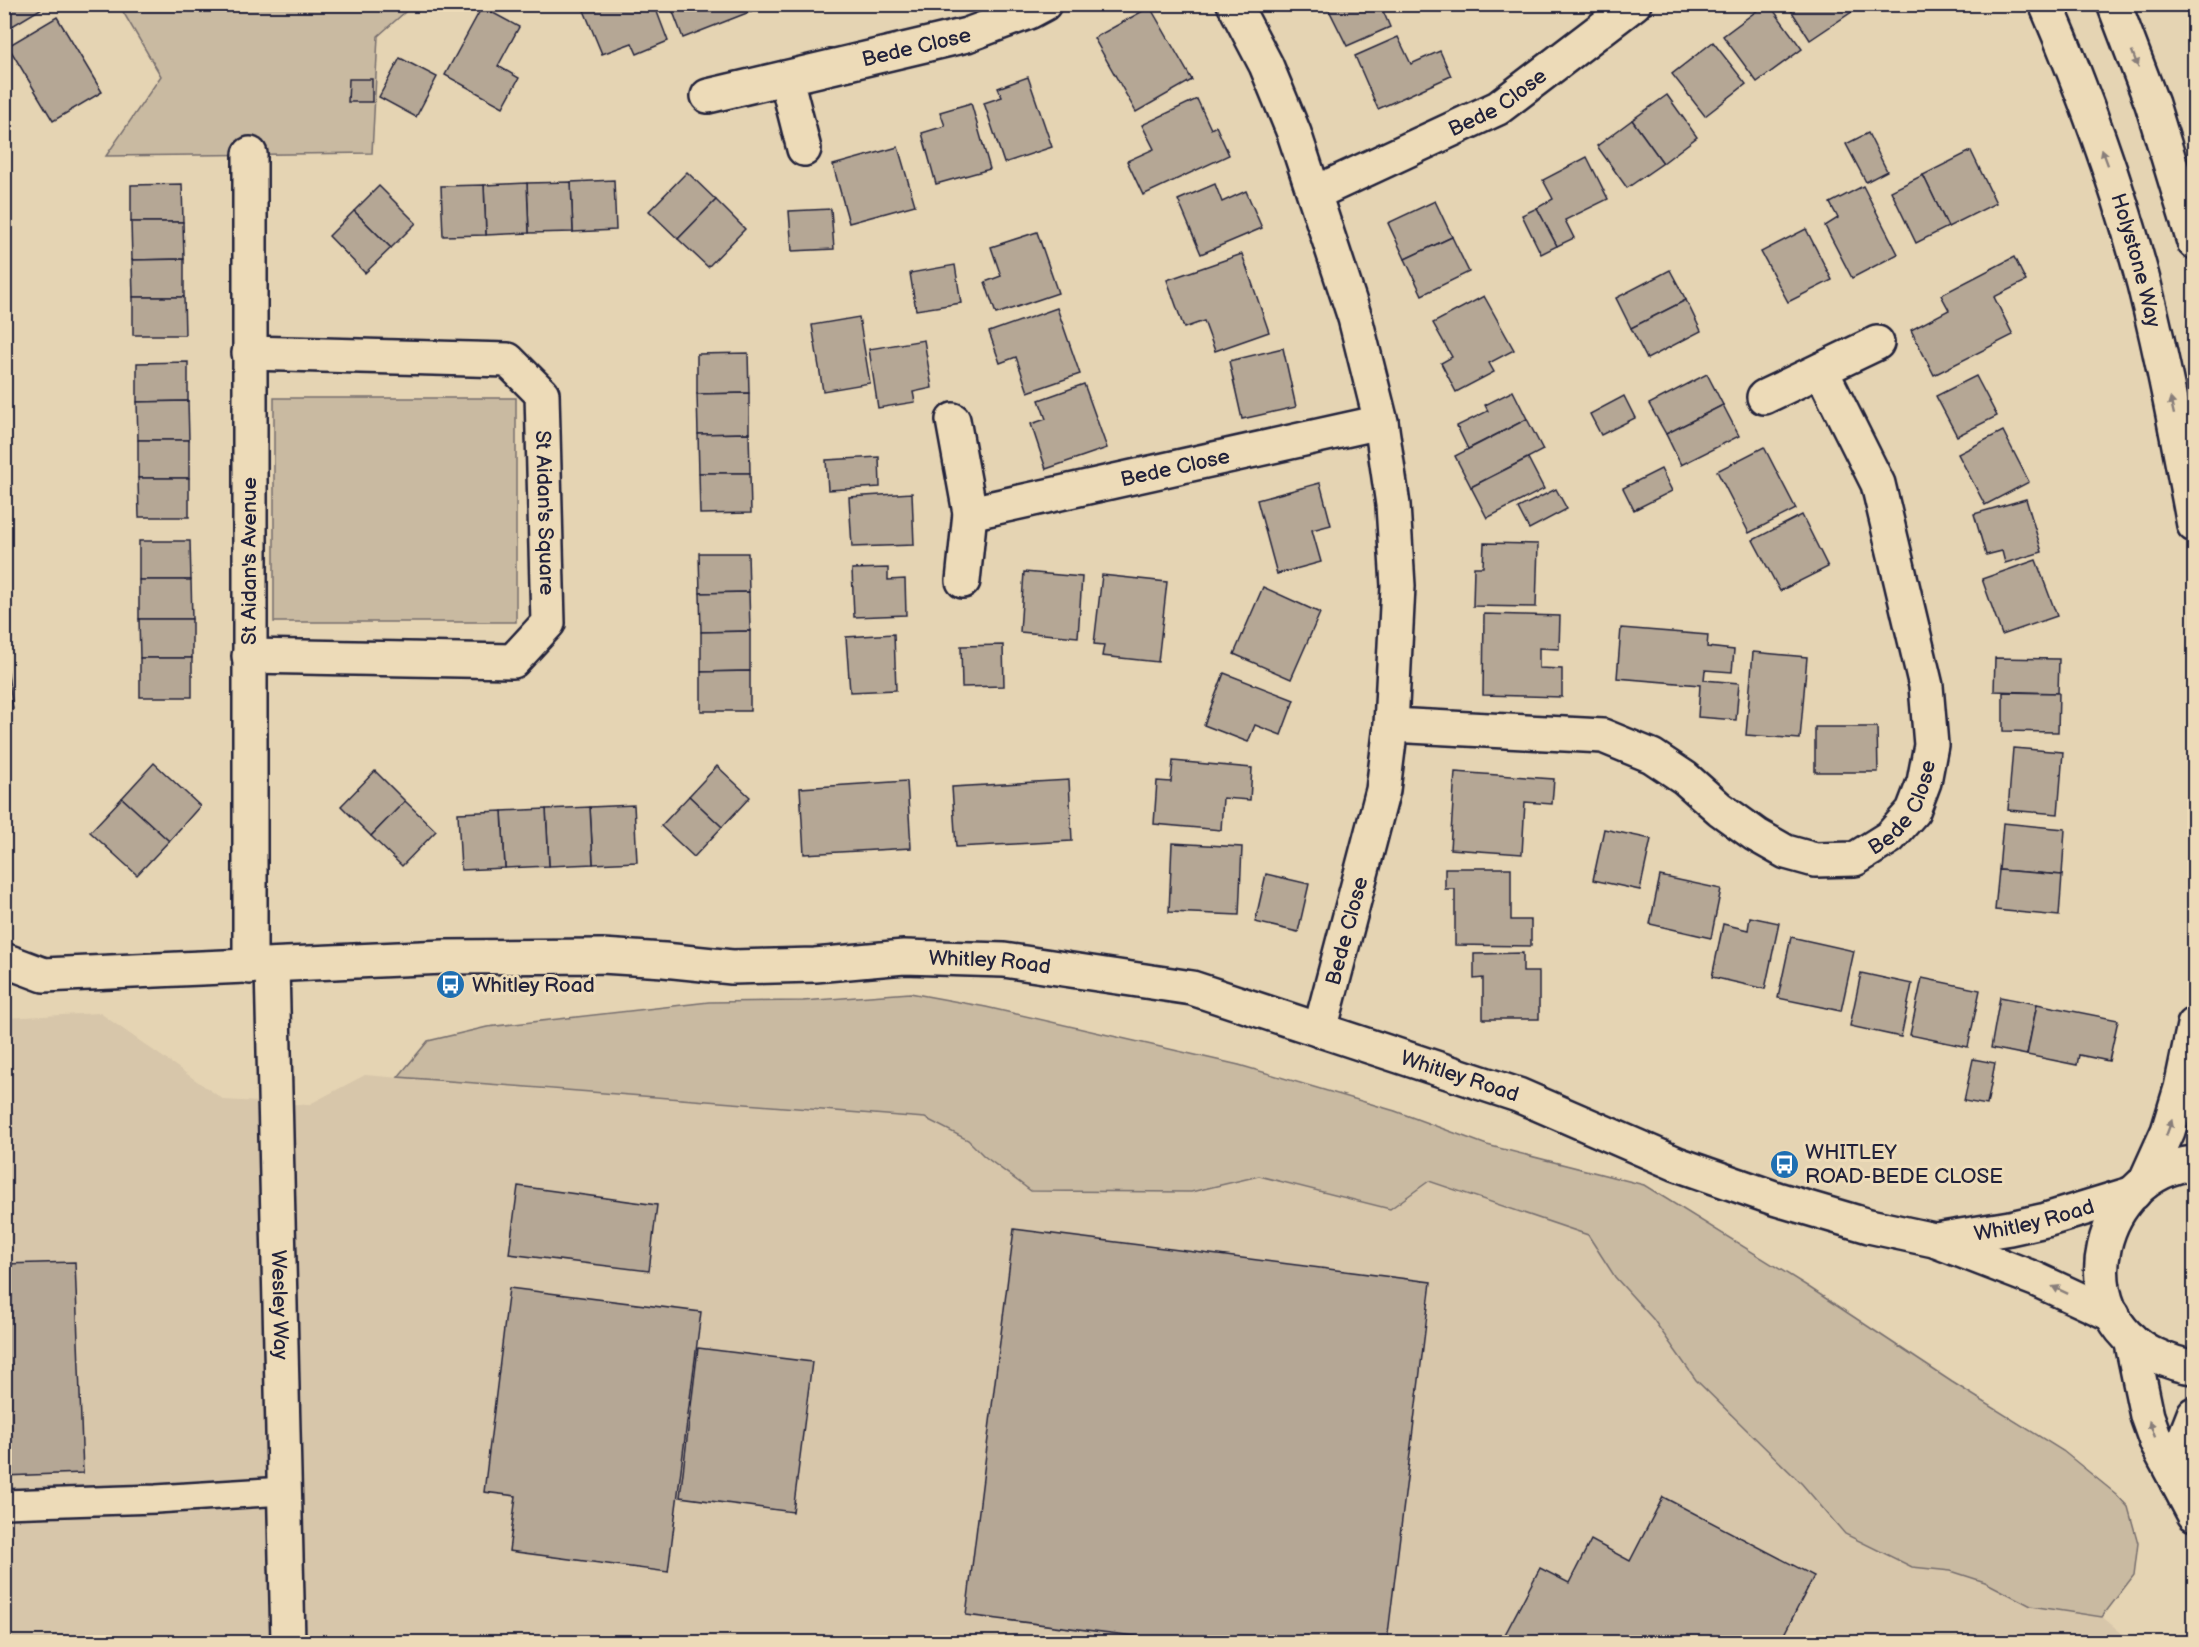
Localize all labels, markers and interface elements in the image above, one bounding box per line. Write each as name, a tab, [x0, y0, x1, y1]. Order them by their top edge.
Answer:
street label: Bede Close	[859, 22, 973, 72]
one-way arrow	[2131, 50, 2140, 68]
street label: Bede Close	[1444, 63, 1552, 142]
one-way arrow	[2100, 148, 2109, 166]
street label: Holystone Way	[2106, 190, 2167, 330]
one-way arrow	[2166, 397, 2176, 415]
street label: St Aidan's Square	[530, 430, 560, 596]
street label: Bede Close	[1118, 443, 1232, 492]
street label: St Aidan's Avenue	[237, 477, 262, 645]
street label: Bede Close	[1863, 758, 1940, 860]
street label: Bede Close	[1321, 874, 1373, 988]
street label: Whitley Road	[928, 945, 1053, 979]
bus stop icon: Whitley Road	[435, 969, 467, 1001]
place label: Whitley Road	[472, 973, 595, 998]
street label: Whitley Road	[1398, 1045, 1522, 1107]
one-way arrow	[2164, 1119, 2174, 1137]
place label: WHITLEY ROAD-BEDE CLOSE	[1805, 1140, 2003, 1189]
bus stop icon: WHITLEY ROAD-BEDE CLOSE	[1768, 1148, 1800, 1180]
street label: Whitley Road	[1972, 1194, 2097, 1246]
street label: Wesley Way	[266, 1250, 294, 1361]
one-way arrow	[2051, 1286, 2068, 1295]
one-way arrow	[2146, 1420, 2156, 1438]

